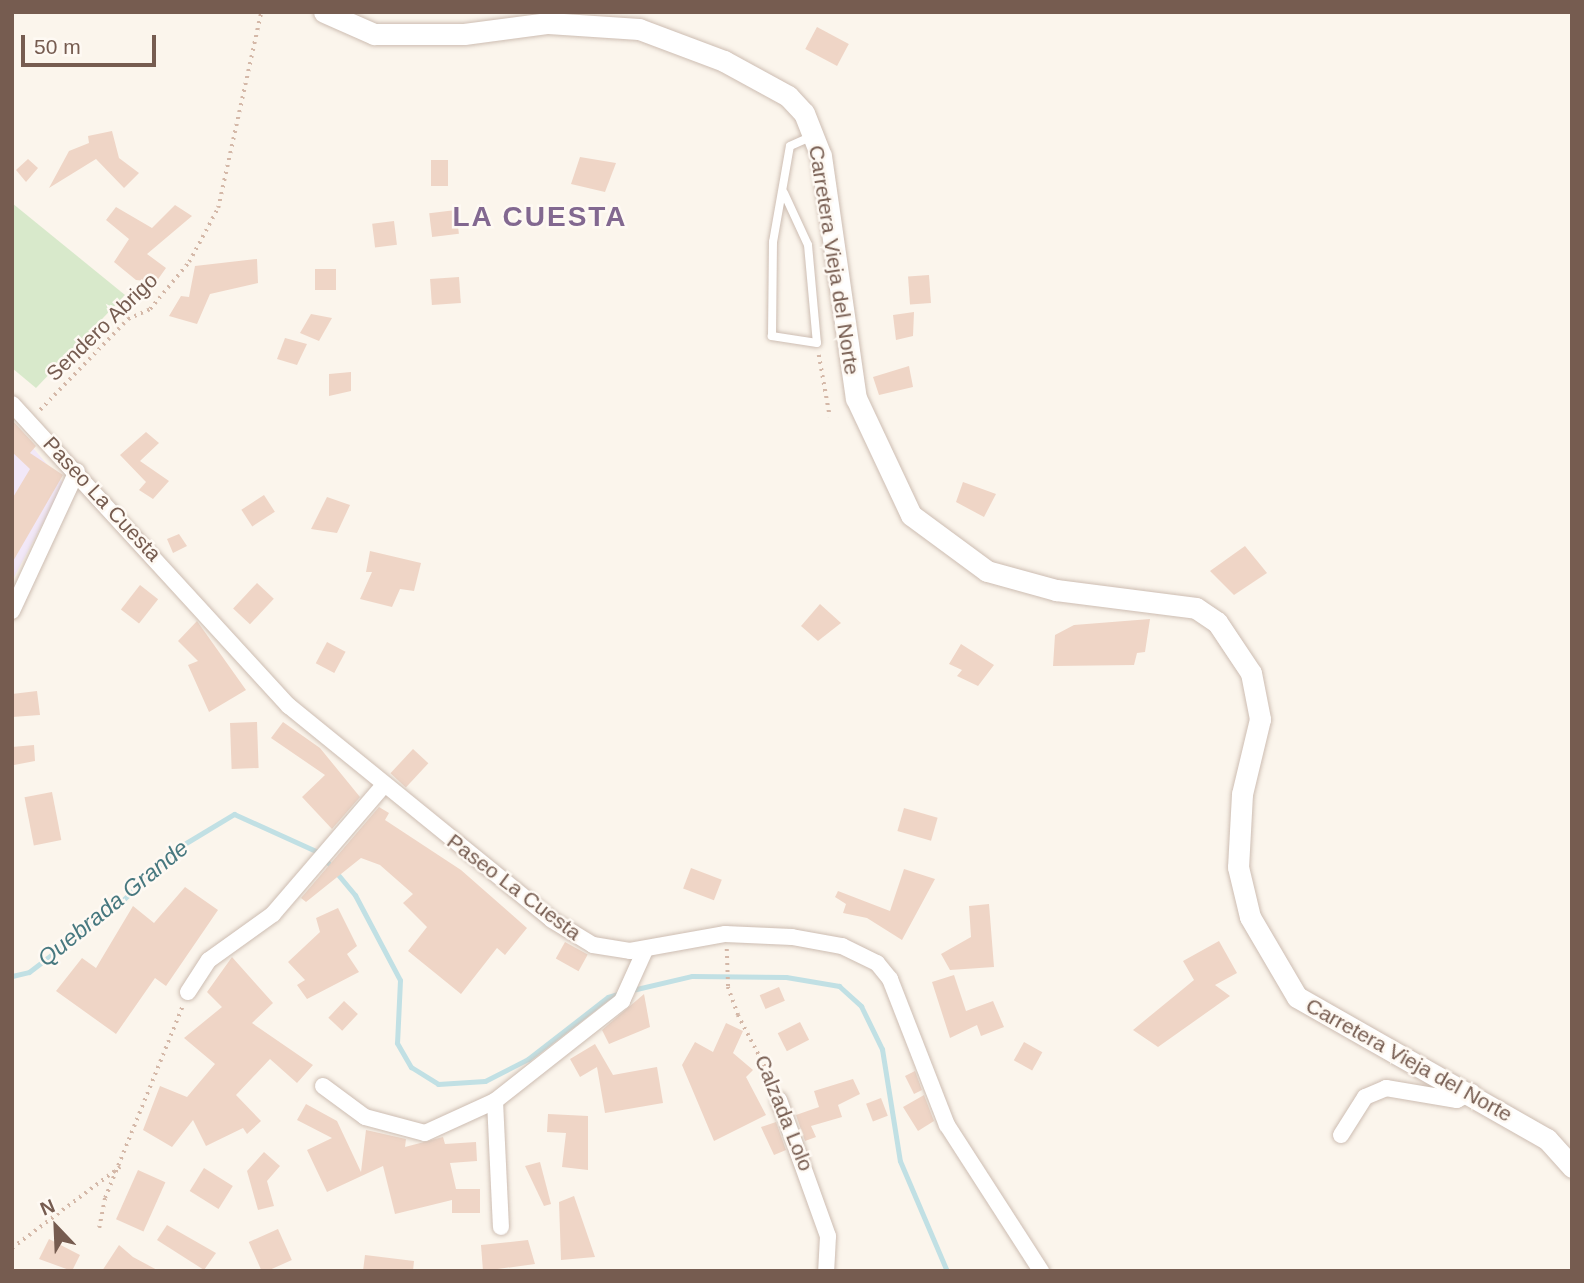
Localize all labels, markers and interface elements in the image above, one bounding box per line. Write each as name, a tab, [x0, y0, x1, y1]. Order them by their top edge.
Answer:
scale bar	[24, 21, 159, 65]
text: 50 m	[34, 35, 81, 58]
street label: Carretera Vieja del Norte	[803, 144, 865, 376]
district label: LA CUESTA	[453, 200, 627, 234]
street label: Sendero Abrigo	[41, 267, 163, 387]
street label: Paseo La Cuesta	[38, 431, 166, 567]
street label: Paseo La Cuesta	[442, 828, 586, 946]
water label: Quebrada Grande	[32, 834, 194, 972]
street label: Carretera Vieja del Norte	[1301, 993, 1517, 1127]
street label: Calzada Lolo	[749, 1051, 819, 1175]
north arrow	[21, 1192, 91, 1262]
text: N	[37, 1195, 58, 1220]

